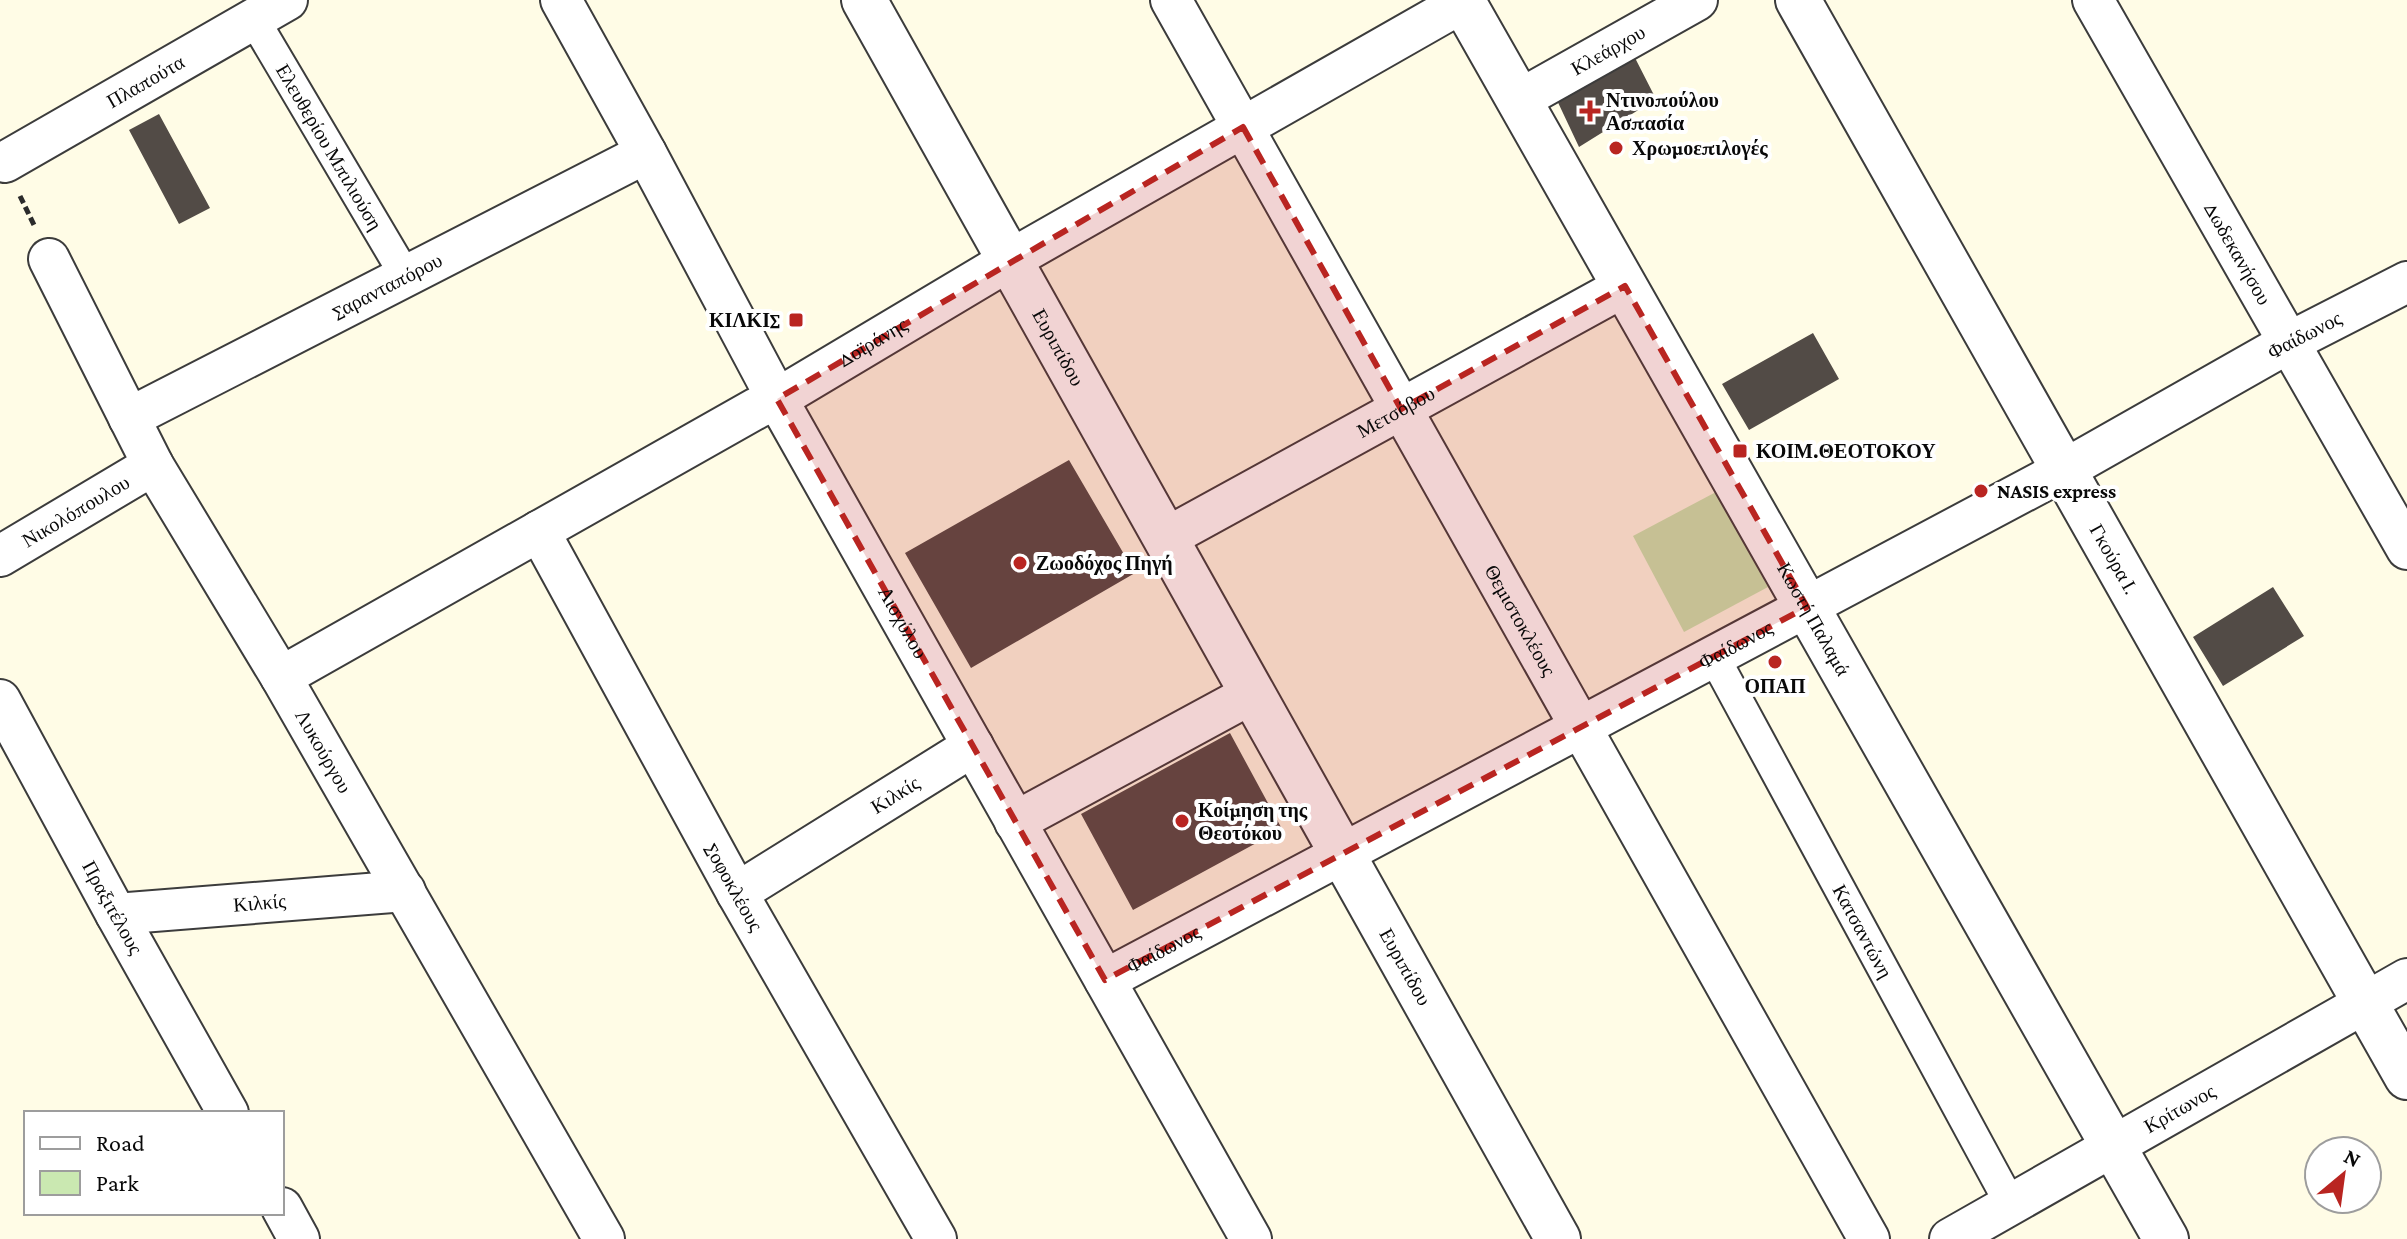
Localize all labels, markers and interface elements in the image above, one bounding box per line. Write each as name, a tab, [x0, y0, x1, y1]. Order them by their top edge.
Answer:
street label: Κλεάρχου	[1567, 20, 1649, 80]
street label: Πλαπούτα	[103, 50, 188, 112]
street label: Ελευθερίου Μπιλιούση	[272, 60, 387, 235]
place label: Ντινοπούλου Ασπασία	[1606, 89, 1719, 134]
marker: Ντινοπούλου Ασπασία	[1581, 102, 1599, 120]
place label: Χρωμοεπιλογές	[1632, 137, 1768, 160]
marker: Χρωμοεπιλογές	[1607, 139, 1625, 157]
street label: Δωδεκανήσου	[2200, 198, 2276, 309]
street label: Σαρανταπόρου	[328, 248, 446, 323]
street label: Ευριπίδου	[1028, 305, 1089, 390]
street label: Φαίδωνος	[2264, 307, 2345, 363]
place label: ΚΙΛΚΙΣ	[709, 309, 780, 331]
marker: ΚΙΛΚΙΣ	[787, 311, 805, 329]
street label: Δοϊράνης	[834, 313, 911, 371]
street label: Μετσόβου	[1353, 382, 1438, 442]
place label: ΚΟΙΜ.ΘΕΟΤΟΚΟΥ	[1756, 440, 1936, 462]
marker: ΚΟΙΜ.ΘΕΟΤΟΚΟΥ	[1731, 442, 1749, 460]
street label: Νικολόπουλου	[18, 471, 133, 551]
place label: NASIS express	[1997, 480, 2116, 502]
marker: NASIS express	[1972, 482, 1990, 500]
street label: Γκούρα Ι.	[2086, 520, 2142, 598]
place label: Ζωοδόχος Πηγή	[1036, 552, 1173, 575]
marker: Ζωοδόχος Πηγή	[1011, 554, 1029, 572]
street label: Κωστή Παλαμά	[1773, 559, 1855, 680]
street label: Θεμιστοκλέους	[1481, 561, 1560, 680]
street label: Αισχύλου	[874, 582, 932, 662]
street label: Φαίδωνος	[1695, 616, 1776, 673]
marker: ΟΠΑΠ	[1766, 653, 1784, 671]
place label: ΟΠΑΠ	[1744, 675, 1806, 697]
street label: Λυκούργου	[291, 706, 356, 797]
street label: Κιλκίς	[867, 771, 923, 818]
place label: Κοίμηση της Θεοτόκου	[1198, 799, 1308, 844]
marker: Κοίμηση της Θεοτόκου	[1173, 812, 1191, 830]
street label: Σοφοκλέους	[701, 839, 768, 935]
street label: Πραξιτέλους	[78, 857, 147, 958]
street label: Κατσαντώνη	[1828, 881, 1897, 982]
street label: Κιλκίς	[232, 890, 287, 916]
street label: Φαίδωνος	[1123, 920, 1204, 978]
street label: Ευριπίδου	[1375, 924, 1436, 1009]
street label: Κρίτωνος	[2140, 1080, 2219, 1137]
legend	[24, 1111, 284, 1215]
text: Road	[96, 1129, 145, 1156]
north arrow	[2303, 1135, 2383, 1215]
text: N	[2340, 1143, 2365, 1173]
text: Park	[96, 1169, 139, 1196]

